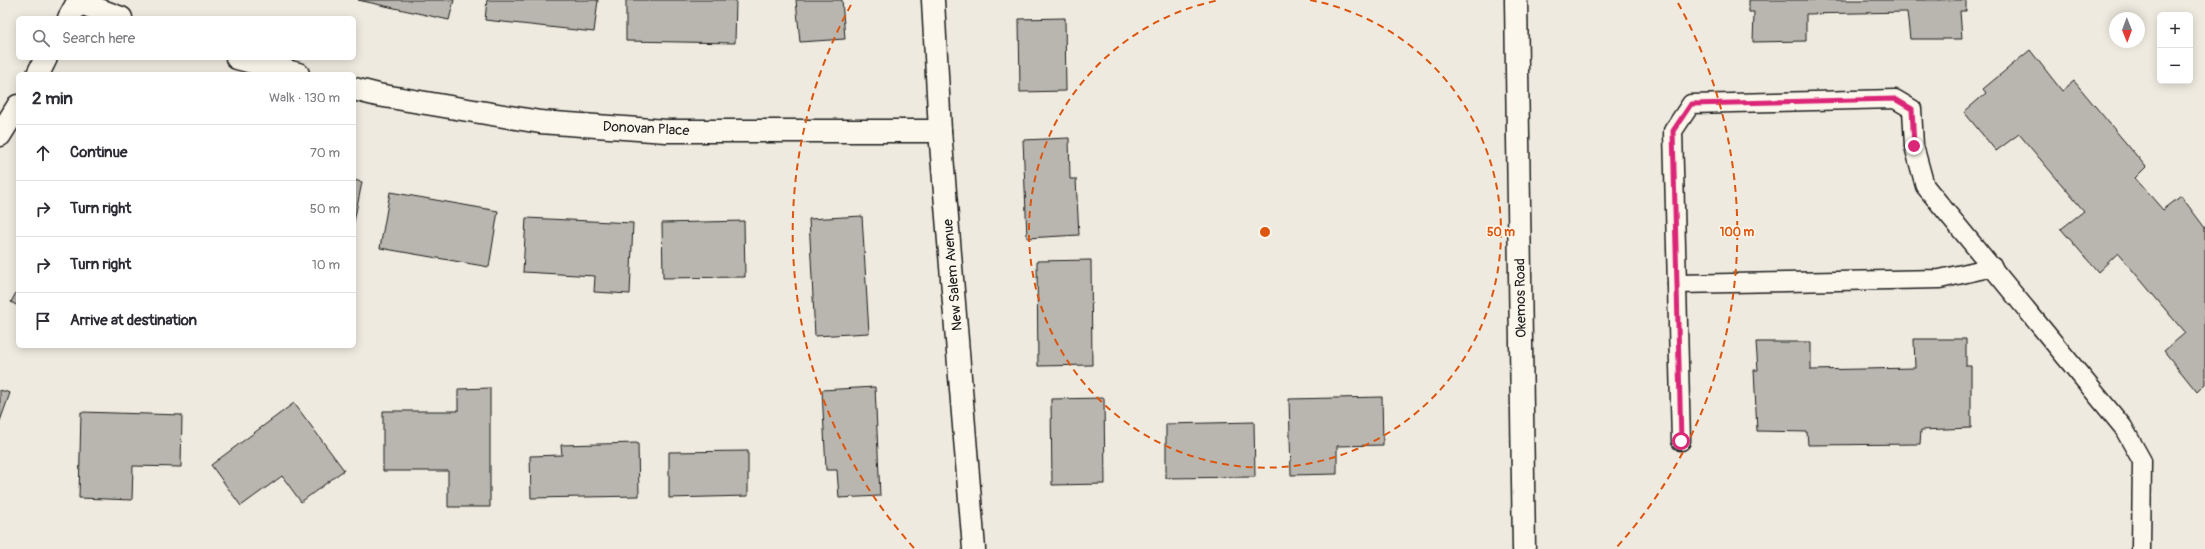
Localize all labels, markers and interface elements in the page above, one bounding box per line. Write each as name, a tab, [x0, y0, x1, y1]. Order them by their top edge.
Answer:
north arrow	[2109, 12, 2145, 48]
map controls	[2157, 12, 2193, 84]
button: +	[2157, 12, 2193, 48]
search box	[16, 16, 356, 60]
icon: search	[30, 27, 52, 49]
text: Search here	[62, 29, 135, 48]
button: −	[2157, 48, 2193, 84]
text: 2 min	[32, 88, 73, 109]
text: Walk · 130 m	[269, 90, 340, 106]
street label: Donovan Place	[602, 118, 690, 139]
route end	[1905, 137, 1923, 155]
icon: ahead	[32, 142, 54, 164]
text: Continue	[70, 143, 128, 162]
text: 70 m	[310, 145, 340, 161]
icon: right	[32, 198, 54, 220]
text: Turn right	[70, 199, 131, 218]
text: 50 m	[310, 201, 340, 217]
street label: New Salem Avenue	[939, 218, 966, 332]
centre of rings	[1258, 225, 1272, 239]
text: 50 m	[1487, 225, 1515, 240]
text: 100 m	[1720, 225, 1755, 240]
icon: right	[32, 254, 54, 276]
text: Turn right	[70, 255, 131, 274]
text: 10 m	[312, 257, 340, 273]
street label: Okemos Road	[1511, 258, 1530, 338]
icon: arrive	[32, 310, 54, 332]
text: Arrive at destination	[70, 311, 197, 330]
route start	[1672, 432, 1690, 450]

